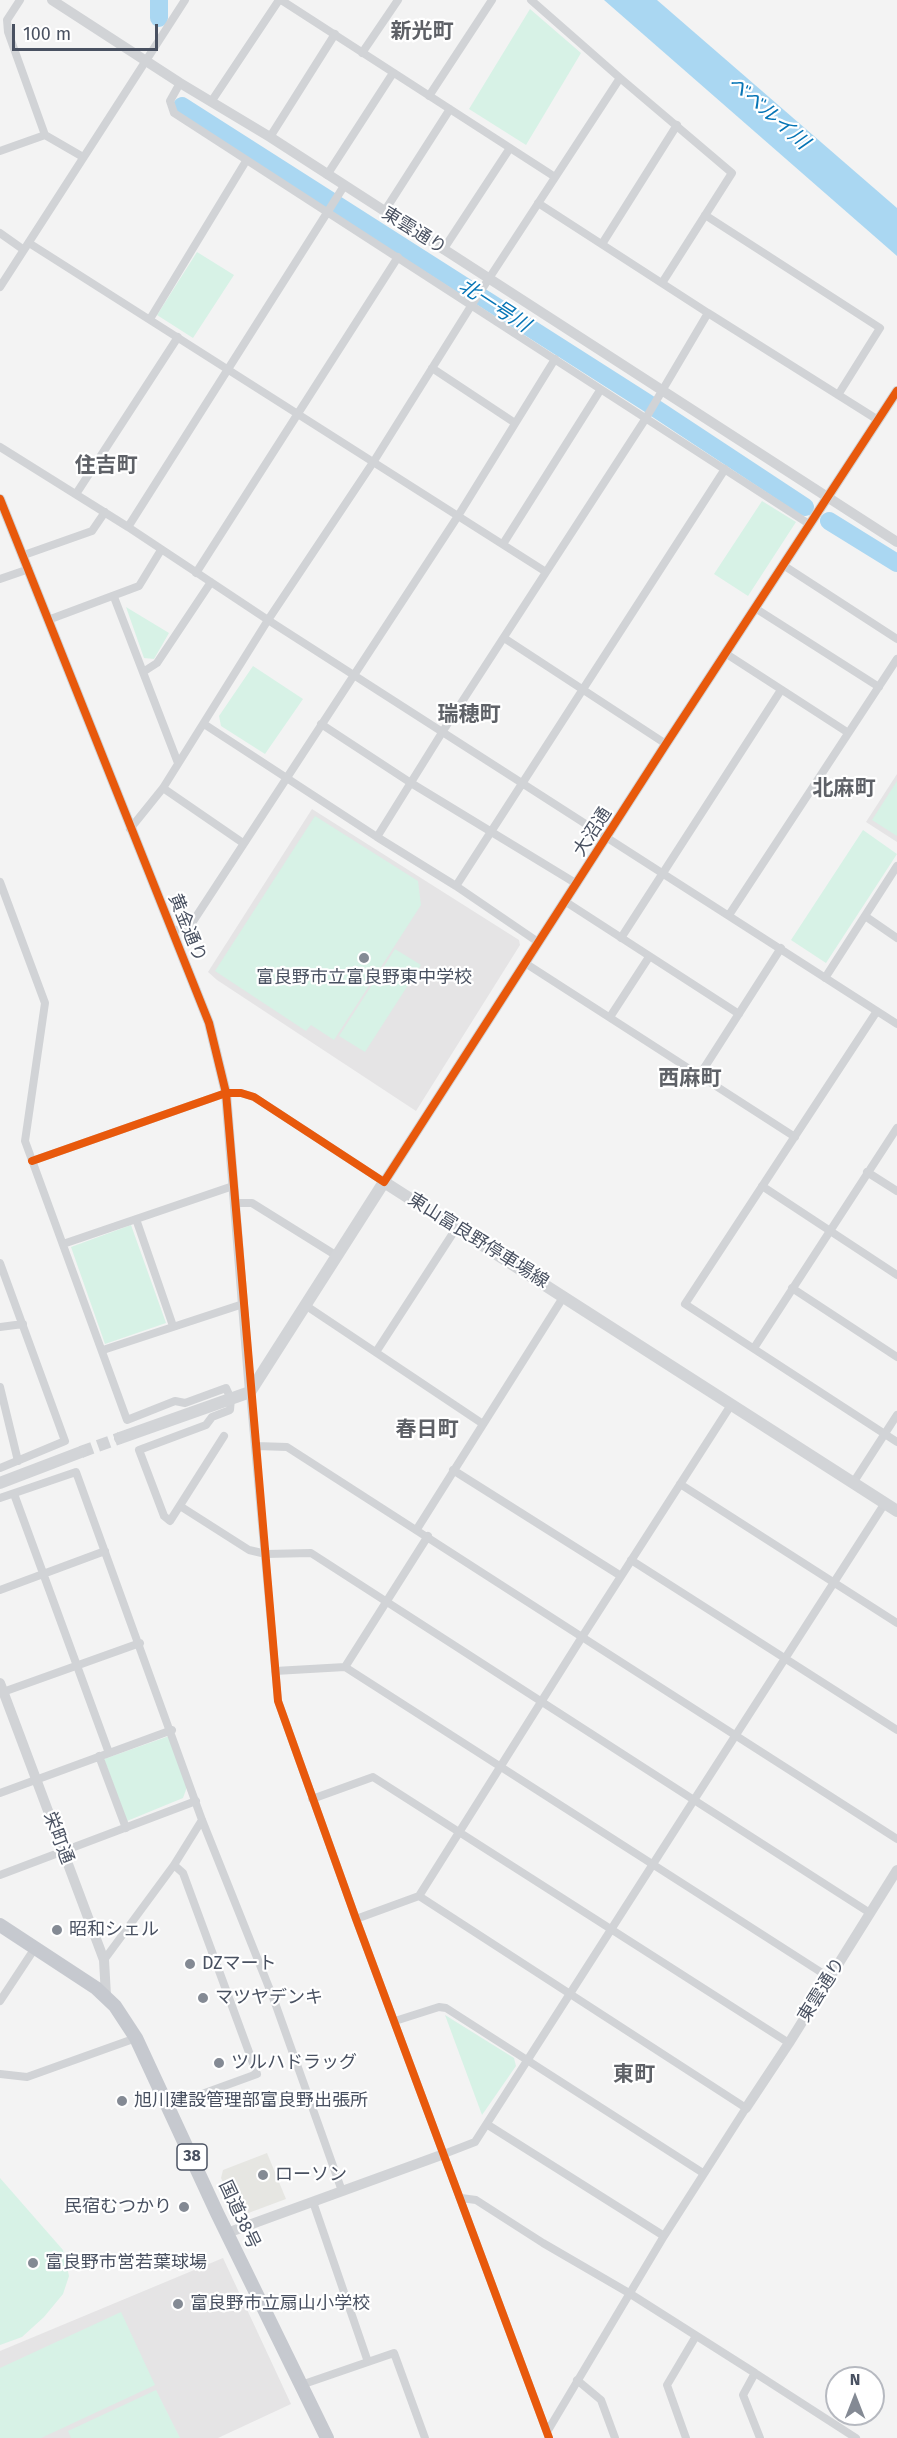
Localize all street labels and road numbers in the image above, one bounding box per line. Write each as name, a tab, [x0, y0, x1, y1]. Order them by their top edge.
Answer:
street label: 東雲通り	[378, 203, 450, 259]
street label: 大沼通	[569, 803, 617, 861]
street label: 黄金通り	[164, 891, 210, 965]
street label: 東山富良野停車場線	[404, 1189, 552, 1293]
street label: 栄町通	[38, 1809, 78, 1867]
street label: 東雲通り	[794, 1954, 850, 2026]
road number: 38	[177, 2144, 207, 2170]
street label: 国道38号	[214, 2177, 264, 2253]

